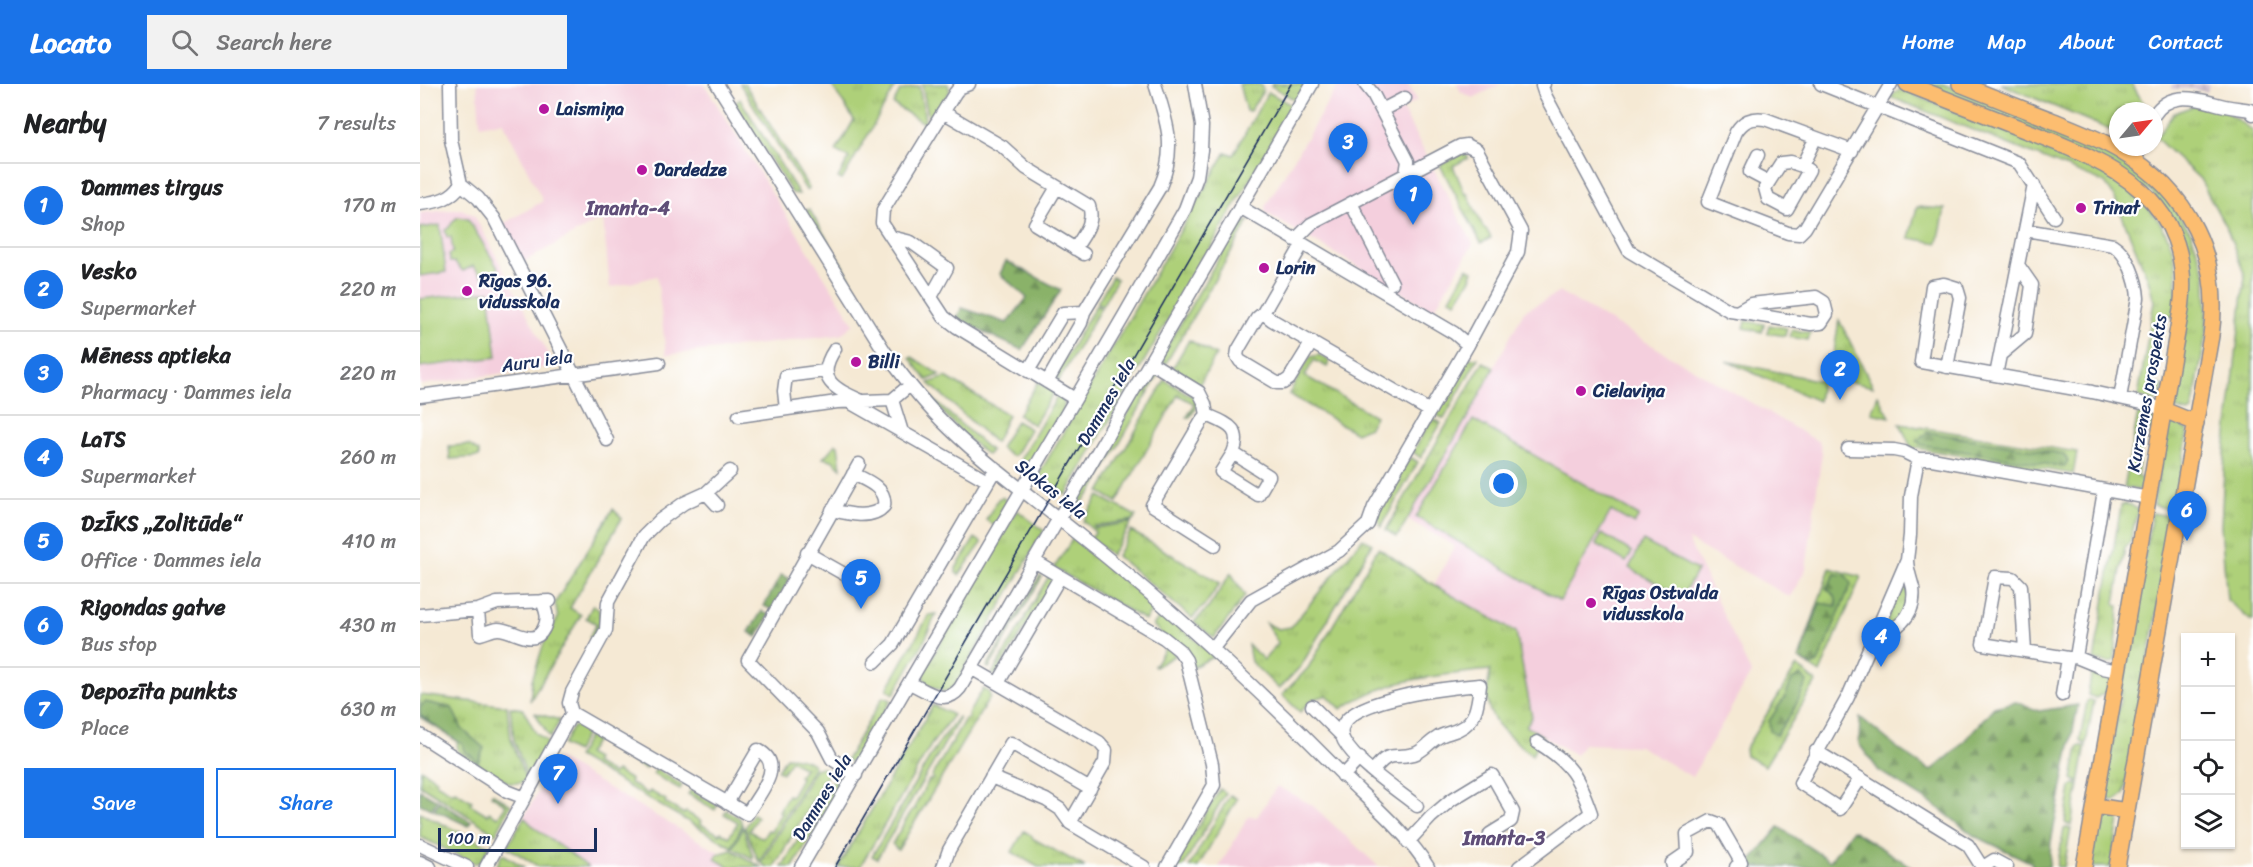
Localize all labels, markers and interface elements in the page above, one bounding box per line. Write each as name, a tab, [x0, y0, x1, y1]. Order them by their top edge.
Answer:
search box	[147, 15, 567, 69]
text: Locato	[30, 18, 111, 67]
text: Search here	[216, 23, 332, 62]
text: Home	[1902, 23, 1954, 61]
text: Map	[1987, 23, 2026, 61]
text: About	[2059, 23, 2116, 61]
text: Contact	[2149, 23, 2223, 61]
icon: search	[168, 26, 201, 59]
place label: Laismiņa	[556, 93, 624, 125]
text: Nearby	[24, 100, 106, 146]
marker: Laismiņa	[537, 102, 551, 116]
north arrow	[2109, 102, 2163, 156]
text: 7 results	[317, 106, 396, 141]
pin: 3	[1328, 124, 1368, 173]
place label: Dardedze	[654, 154, 727, 186]
marker: Dardedze	[635, 163, 649, 177]
text: Dammes tirgus	[81, 168, 223, 207]
pin: 1	[1394, 176, 1432, 225]
text: 1	[39, 188, 48, 223]
text: 170 m	[343, 188, 396, 223]
district label: Imanta-4	[585, 191, 670, 226]
place label: Trinat	[2093, 192, 2141, 224]
marker: Trinat	[2074, 201, 2088, 215]
text: Shop	[81, 207, 125, 242]
text: Vesko	[81, 252, 137, 291]
place label: Lorin	[1276, 252, 1316, 284]
marker: Lorin	[1257, 261, 1271, 275]
place label: Rīgas 96. vidusskola	[478, 265, 560, 318]
text: 2	[38, 272, 49, 307]
text: 220 m	[340, 272, 396, 307]
marker: Rīgas 96. vidusskola	[460, 284, 474, 298]
text: Supermarket	[81, 291, 196, 326]
street label: Kurzemes prospekts	[2117, 311, 2177, 475]
text: Mēness aptieka	[81, 336, 231, 375]
street label: Auru iela	[498, 340, 576, 382]
place label: Billi	[868, 346, 901, 378]
pin: 2	[1820, 350, 1860, 400]
street label: Dammes iela	[1068, 351, 1145, 452]
marker: Billi	[849, 355, 863, 369]
text: 3	[38, 356, 49, 391]
text: 220 m	[340, 356, 396, 391]
text: Pharmacy · Dammes iela	[81, 375, 291, 410]
place label: Cielaviņa	[1592, 375, 1666, 407]
marker: Cielaviņa	[1574, 384, 1588, 398]
text: LaTS	[81, 420, 126, 459]
text: 4	[37, 440, 50, 475]
text: 260 m	[340, 440, 396, 475]
street label: Slokas iela	[1008, 450, 1095, 528]
text: Supermarket	[81, 459, 196, 494]
your location	[1489, 469, 1518, 498]
pin: 6	[2168, 492, 2206, 541]
text: DzĪKS „Zolitūde“	[81, 504, 241, 543]
text: 5	[37, 524, 50, 559]
text: 410 m	[342, 524, 396, 559]
text: Office · Dammes iela	[81, 543, 261, 578]
pin: 5	[842, 560, 880, 609]
place label: Rīgas Ostvalda vidusskola	[1602, 577, 1719, 630]
text: Rigondas gatve	[81, 588, 226, 627]
marker: Rīgas Ostvalda vidusskola	[1584, 596, 1598, 610]
text: 6	[38, 608, 49, 643]
text: 430 m	[339, 608, 396, 643]
pin: 4	[1862, 618, 1900, 667]
text: Bus stop	[81, 627, 157, 662]
map controls	[2181, 633, 2235, 849]
button: +	[2181, 633, 2235, 687]
text: Depozīta punkts	[81, 672, 237, 711]
button: −	[2181, 687, 2235, 741]
text: 7	[38, 692, 49, 727]
text: 630 m	[340, 692, 396, 727]
text: Place	[81, 711, 129, 746]
button: locate	[2181, 741, 2235, 795]
street label: Dammes iela	[783, 746, 861, 847]
pin: 7	[538, 754, 578, 804]
button: Save	[24, 768, 204, 838]
button: Share	[216, 768, 396, 838]
button: layers	[2181, 795, 2235, 849]
district label: Imanta-3	[1462, 821, 1545, 856]
text: 100 m	[447, 824, 491, 853]
scale bar	[438, 825, 597, 852]

